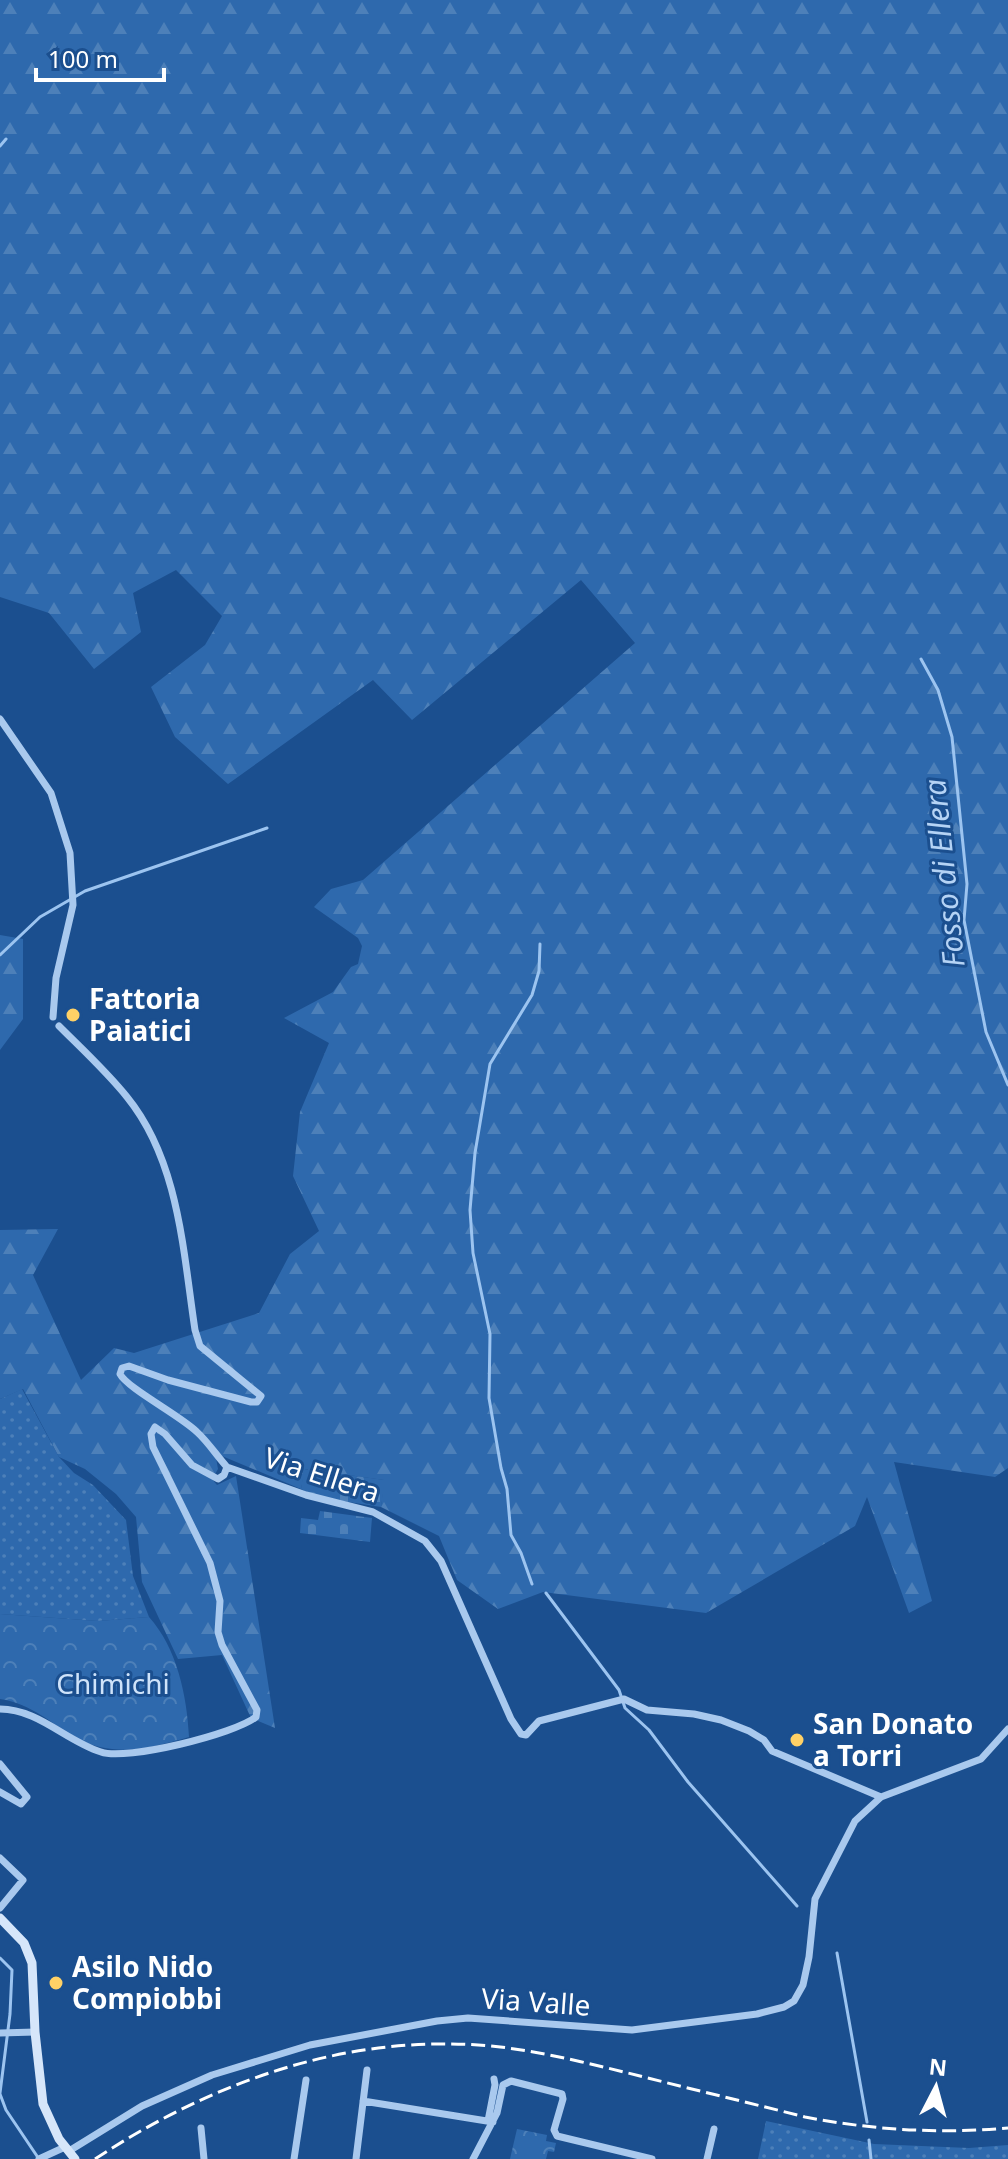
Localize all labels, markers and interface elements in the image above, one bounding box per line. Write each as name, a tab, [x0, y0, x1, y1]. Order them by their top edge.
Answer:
scale bar	[36, 32, 164, 82]
text: 100 m	[48, 42, 118, 75]
water label: Fosso di Ellera	[913, 777, 974, 969]
place label: Fattoria Paiatici	[89, 979, 201, 1049]
marker: Fattoria Paiatici	[64, 1006, 82, 1024]
street label: Via Ellera	[260, 1438, 385, 1511]
park label: Chimichi	[56, 1664, 170, 1702]
place label: San Donato a Torri	[813, 1704, 973, 1774]
marker: San Donato a Torri	[788, 1731, 806, 1749]
place label: Asilo Nido Compiobbi	[72, 1947, 222, 2017]
marker: Asilo Nido Compiobbi	[47, 1974, 65, 1992]
street label: Via Valle	[480, 1978, 592, 2024]
north arrow	[896, 2047, 976, 2127]
text: N	[928, 2050, 949, 2082]

